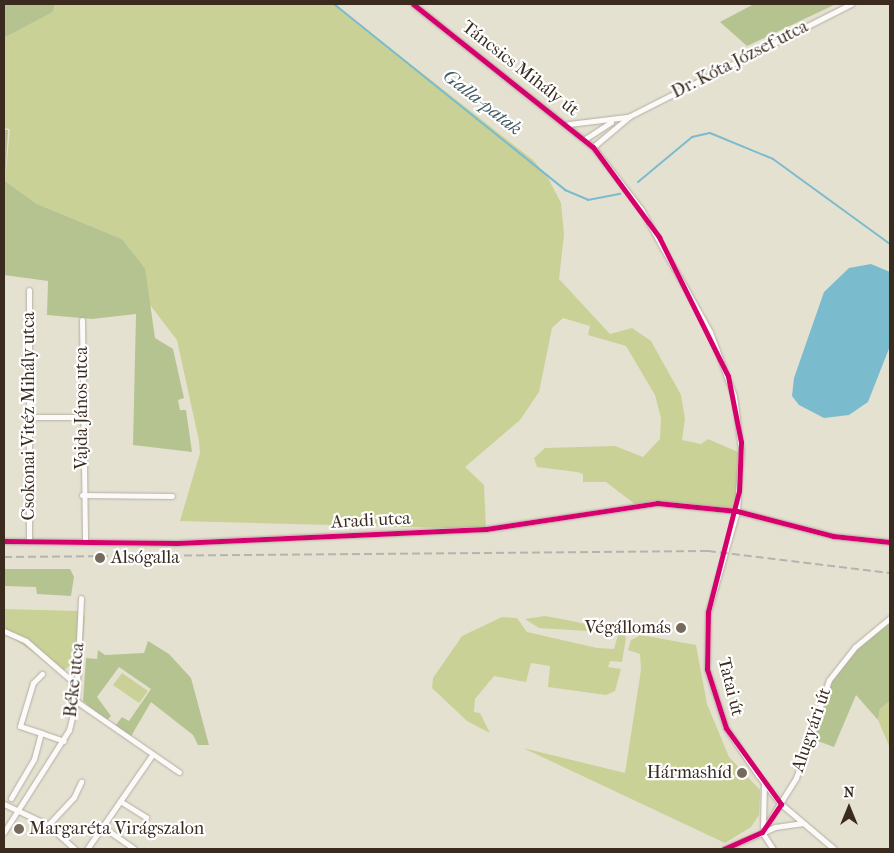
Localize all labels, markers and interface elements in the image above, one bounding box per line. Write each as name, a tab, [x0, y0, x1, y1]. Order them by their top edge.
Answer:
street label: Dr. Kóta József utca	[668, 16, 812, 104]
street label: Táncsics Mihály út	[457, 17, 583, 121]
water label: Galla-patak	[438, 65, 526, 141]
street label: Csokonai Vitéz Mihály utca	[18, 312, 40, 520]
street label: Vajda János utca	[71, 347, 93, 469]
street label: Aradi utca	[331, 508, 411, 534]
place label: Alsógalla	[111, 547, 180, 569]
marker: Alsógalla	[93, 551, 107, 565]
place label: Végállomás	[585, 617, 671, 639]
marker: Végállomás	[675, 622, 687, 634]
street label: Béke utca	[60, 642, 90, 718]
street label: Tatai út	[712, 656, 748, 718]
street label: Alugyári út	[788, 685, 836, 775]
place label: Hármashíd	[647, 762, 732, 784]
marker: Hármashíd	[736, 767, 748, 779]
north arrow	[824, 783, 874, 833]
text: N	[844, 784, 854, 801]
place label: Margaréta Virágszalon	[29, 818, 204, 840]
marker: Margaréta Virágszalon	[13, 823, 25, 835]

